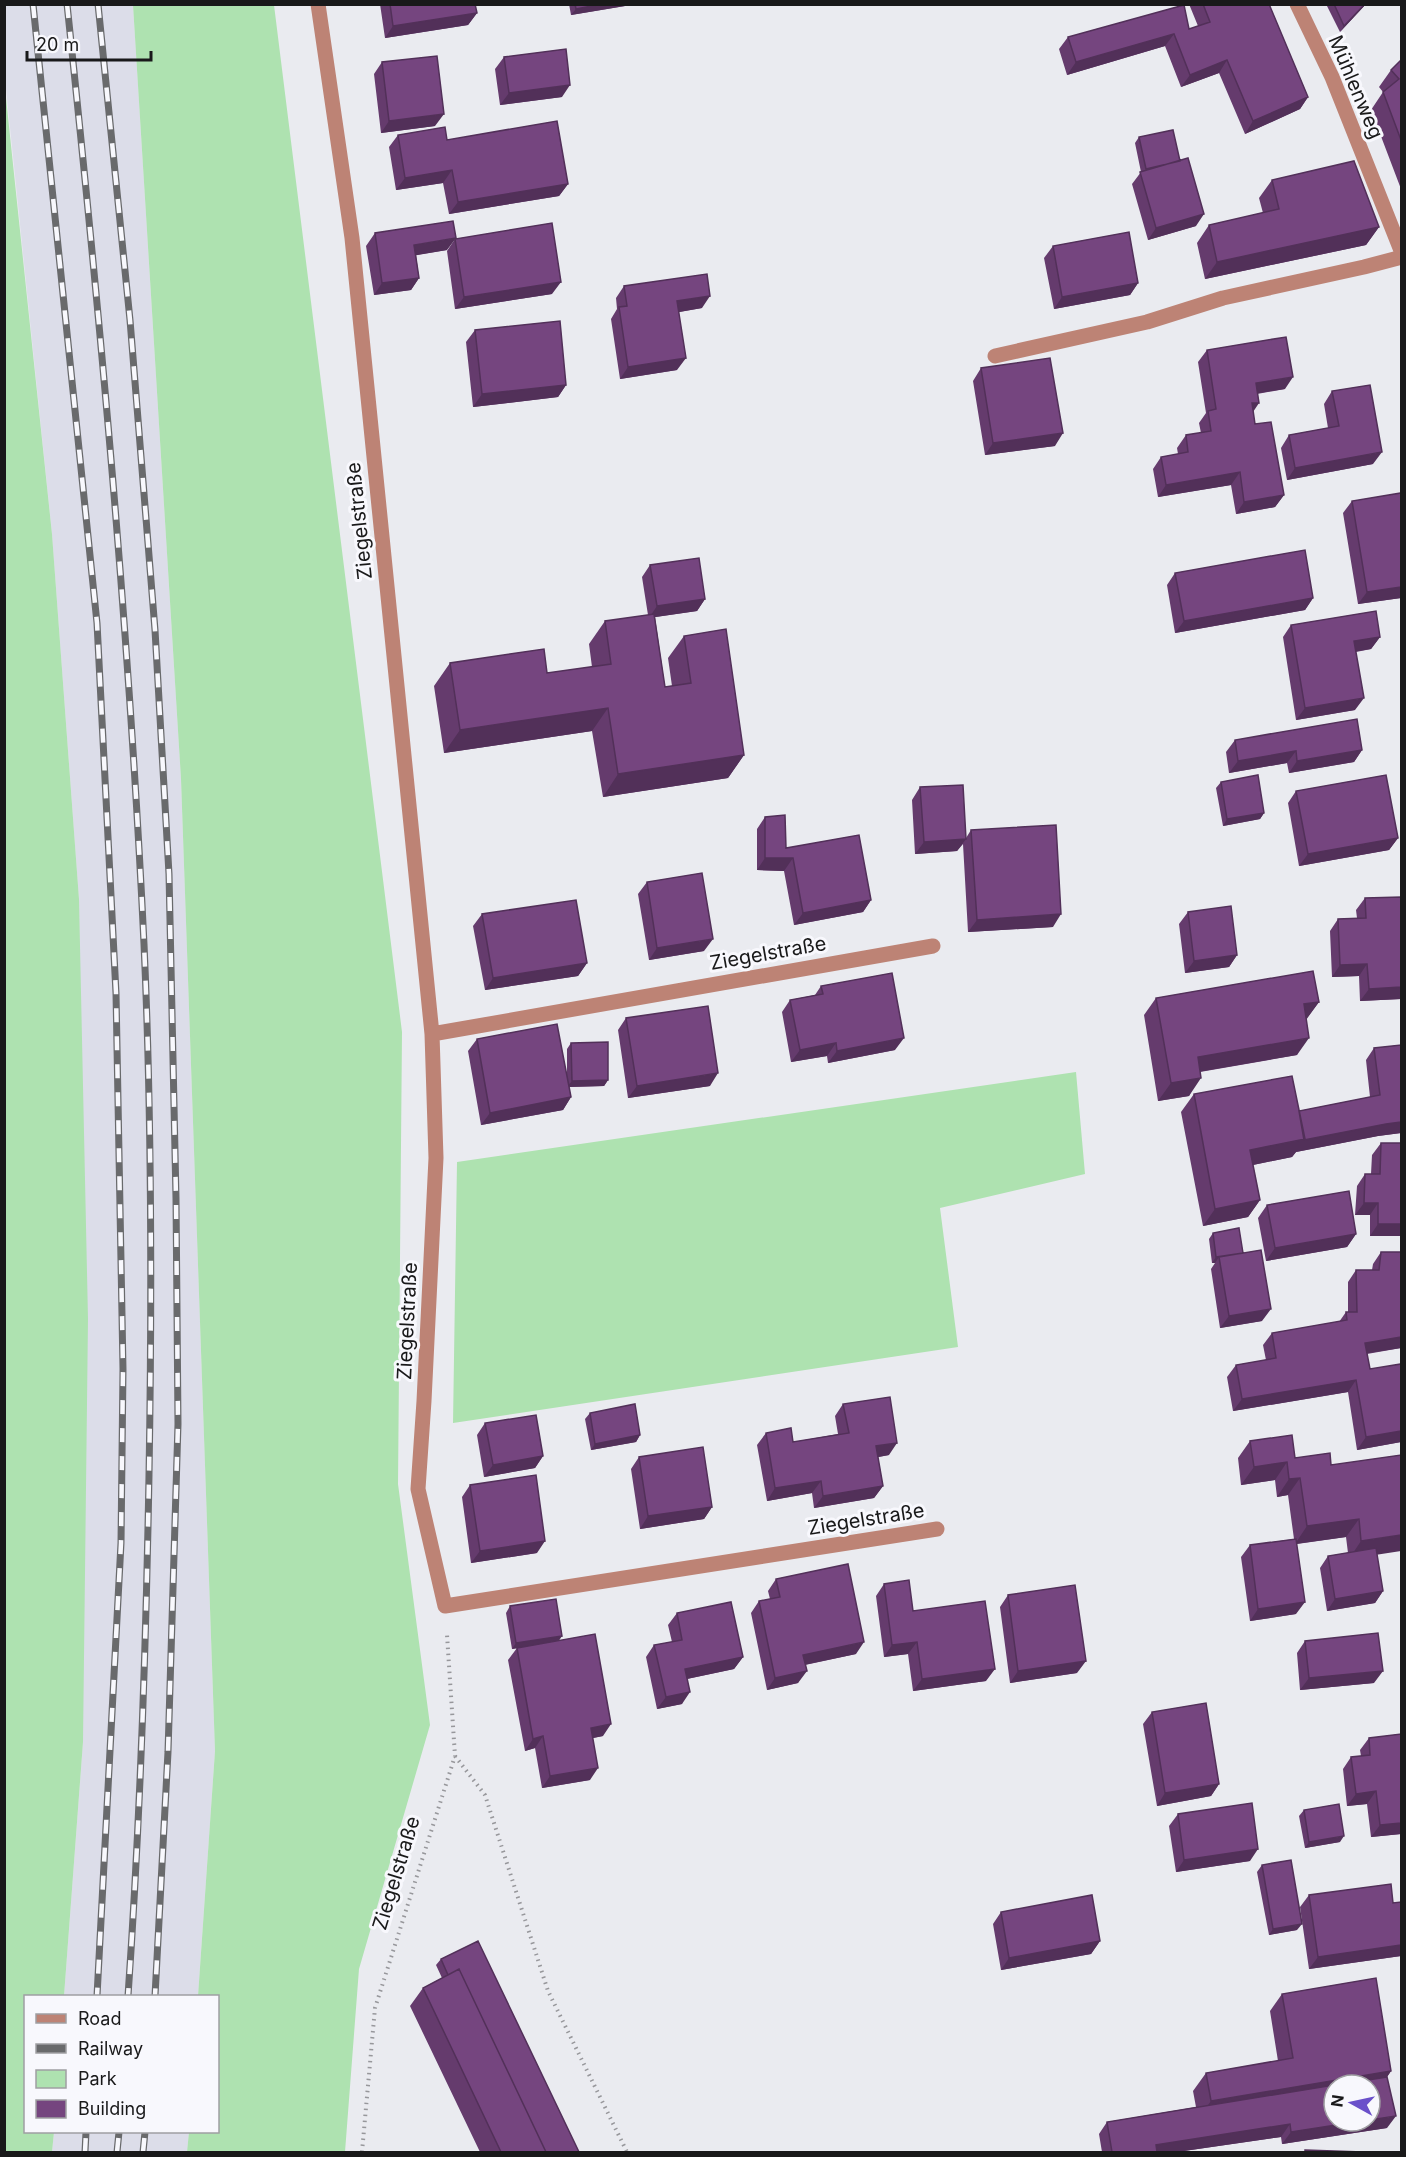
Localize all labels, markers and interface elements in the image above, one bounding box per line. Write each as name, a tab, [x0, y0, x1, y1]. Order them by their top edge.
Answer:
scale bar	[27, 24, 152, 62]
street label: Mühlenweg	[1323, 32, 1389, 142]
text: 20 m	[36, 34, 79, 55]
street label: Ziegelstraße	[341, 461, 377, 581]
street label: Ziegelstraße	[708, 931, 828, 975]
street label: Ziegelstraße	[392, 1262, 422, 1380]
street label: Ziegelstraße	[806, 1498, 926, 1540]
street label: Ziegelstraße	[367, 1813, 425, 1933]
legend	[24, 1995, 219, 2133]
text: Road	[78, 2008, 121, 2029]
text: Railway	[78, 2038, 143, 2059]
text: Park	[78, 2068, 117, 2089]
north arrow	[1322, 2073, 1382, 2133]
text: N	[1326, 2093, 1348, 2108]
text: Building	[78, 2098, 146, 2119]

